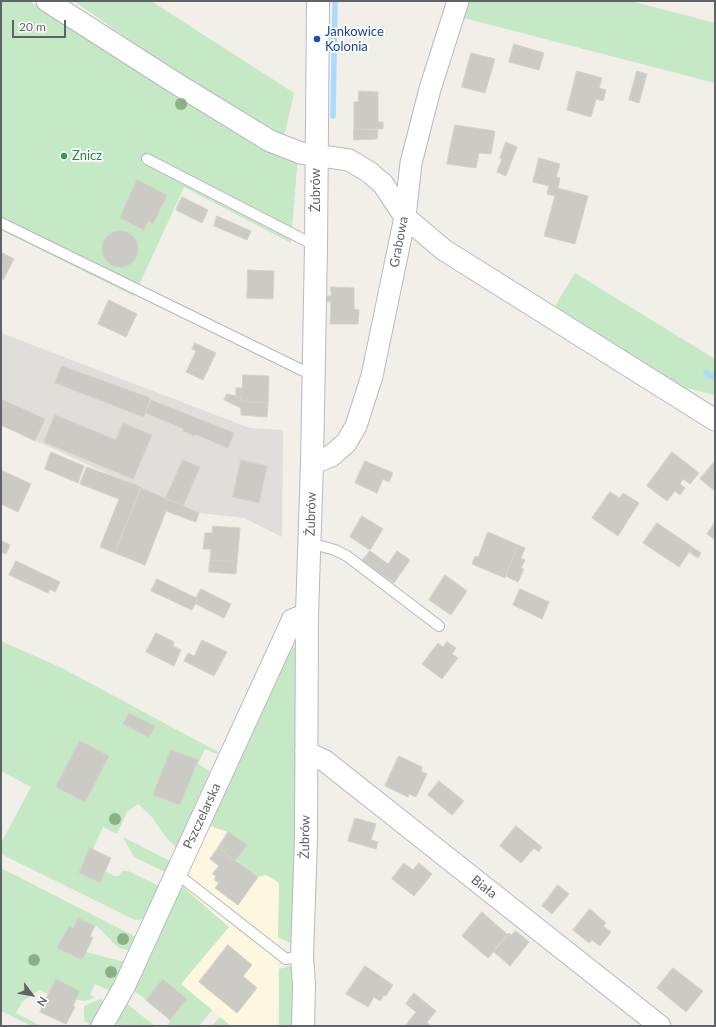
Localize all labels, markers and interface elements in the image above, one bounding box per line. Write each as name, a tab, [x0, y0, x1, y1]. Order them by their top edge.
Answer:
scale bar	[14, 12, 68, 38]
text: 20 m	[19, 19, 46, 34]
place label: Jankowice Kolonia	[325, 24, 384, 55]
marker: Jankowice Kolonia	[312, 34, 322, 44]
place label: Znicz	[72, 148, 102, 164]
marker: Znicz	[59, 151, 69, 161]
street label: Żubrów	[308, 168, 324, 212]
street label: Grabowa	[386, 215, 412, 269]
street label: Żubrów	[302, 492, 320, 536]
street label: Pszczelarska	[180, 781, 224, 851]
street label: Żubrów	[297, 815, 313, 859]
street label: Biała	[468, 872, 500, 902]
north arrow	[12, 975, 52, 1015]
text: N	[35, 995, 50, 1009]

